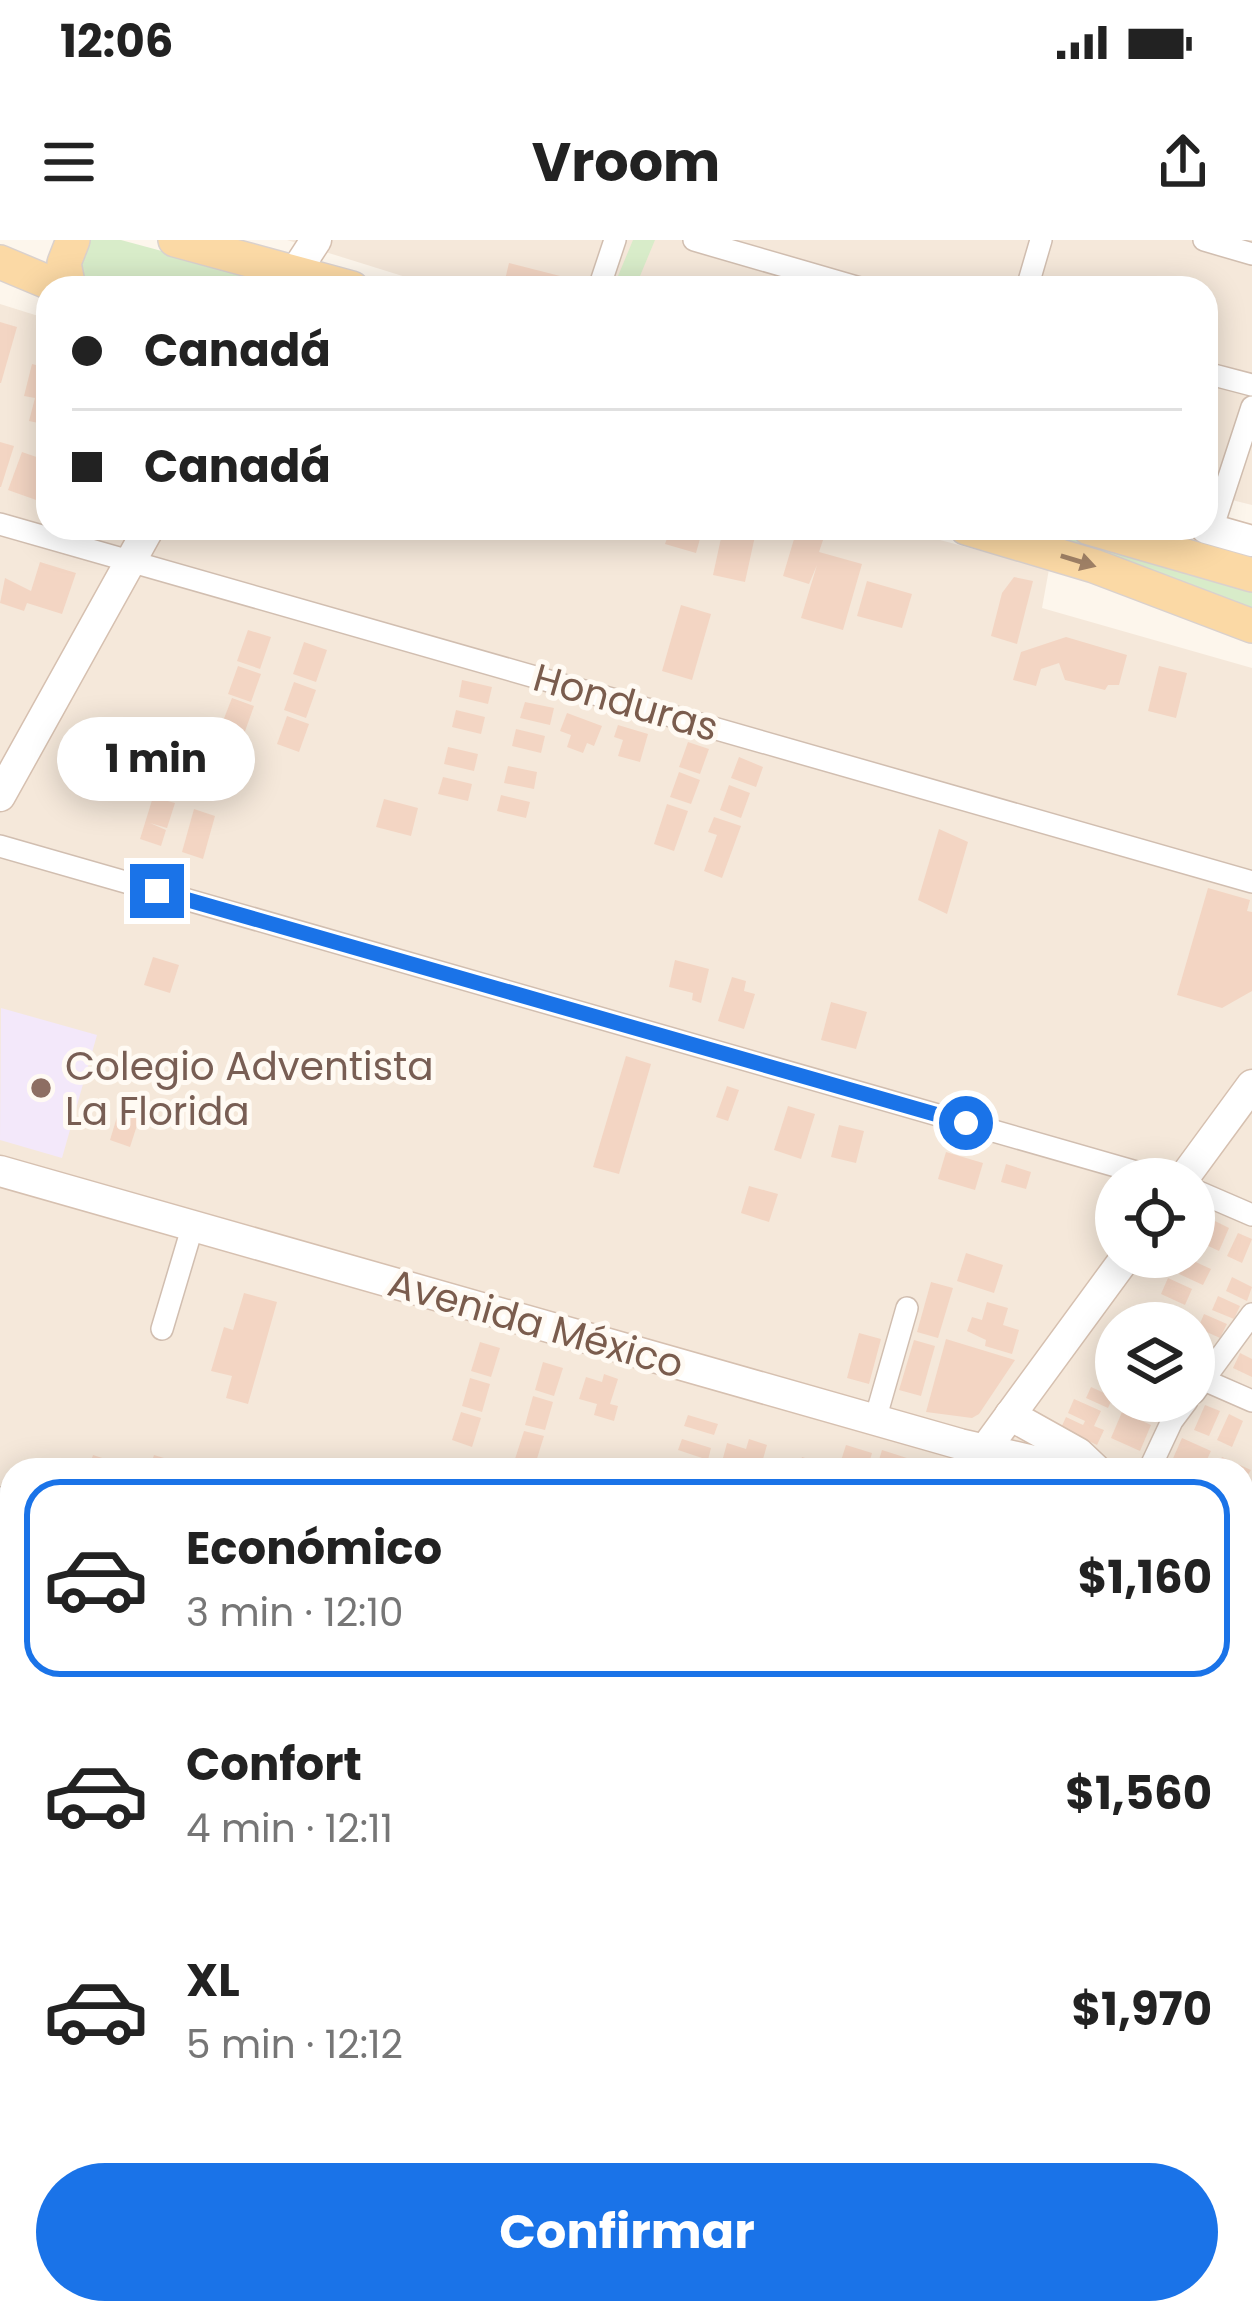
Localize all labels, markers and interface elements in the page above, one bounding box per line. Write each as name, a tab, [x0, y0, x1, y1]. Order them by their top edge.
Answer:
text: 12:06	[60, 10, 173, 73]
text: Vroom	[532, 124, 720, 200]
icon: menu	[36, 129, 102, 195]
icon: share	[1150, 129, 1216, 195]
text: Canadá	[144, 319, 331, 382]
text: Canadá	[144, 435, 331, 498]
one-way arrow	[1060, 553, 1097, 571]
street label: Honduras	[527, 650, 725, 755]
callout: 1 min	[58, 717, 256, 801]
text: 1 min	[105, 731, 207, 786]
route end	[130, 864, 184, 918]
place label: Colegio Adventista La Florida	[65, 1039, 434, 1139]
marker: Colegio Adventista La Florida	[28, 1075, 54, 1101]
route start	[939, 1096, 993, 1150]
map controls	[1095, 1158, 1215, 1422]
button: locate	[1095, 1158, 1215, 1278]
street label: Avenida México	[382, 1255, 690, 1392]
button: layers	[1095, 1302, 1215, 1422]
text: Económico	[186, 1517, 442, 1580]
icon: car	[42, 1524, 150, 1632]
text: $1,160	[1078, 1546, 1212, 1609]
text: 3 min · 12:10	[186, 1585, 403, 1640]
text: Confort	[186, 1733, 362, 1796]
icon: car	[42, 1740, 150, 1848]
text: $1,560	[1065, 1762, 1212, 1825]
text: 4 min · 12:11	[186, 1801, 393, 1856]
text: XL	[186, 1949, 240, 2012]
icon: car	[42, 1956, 150, 2064]
text: $1,970	[1071, 1978, 1212, 2041]
text: 5 min · 12:12	[186, 2017, 403, 2072]
button: Confirmar	[36, 2163, 1218, 2301]

